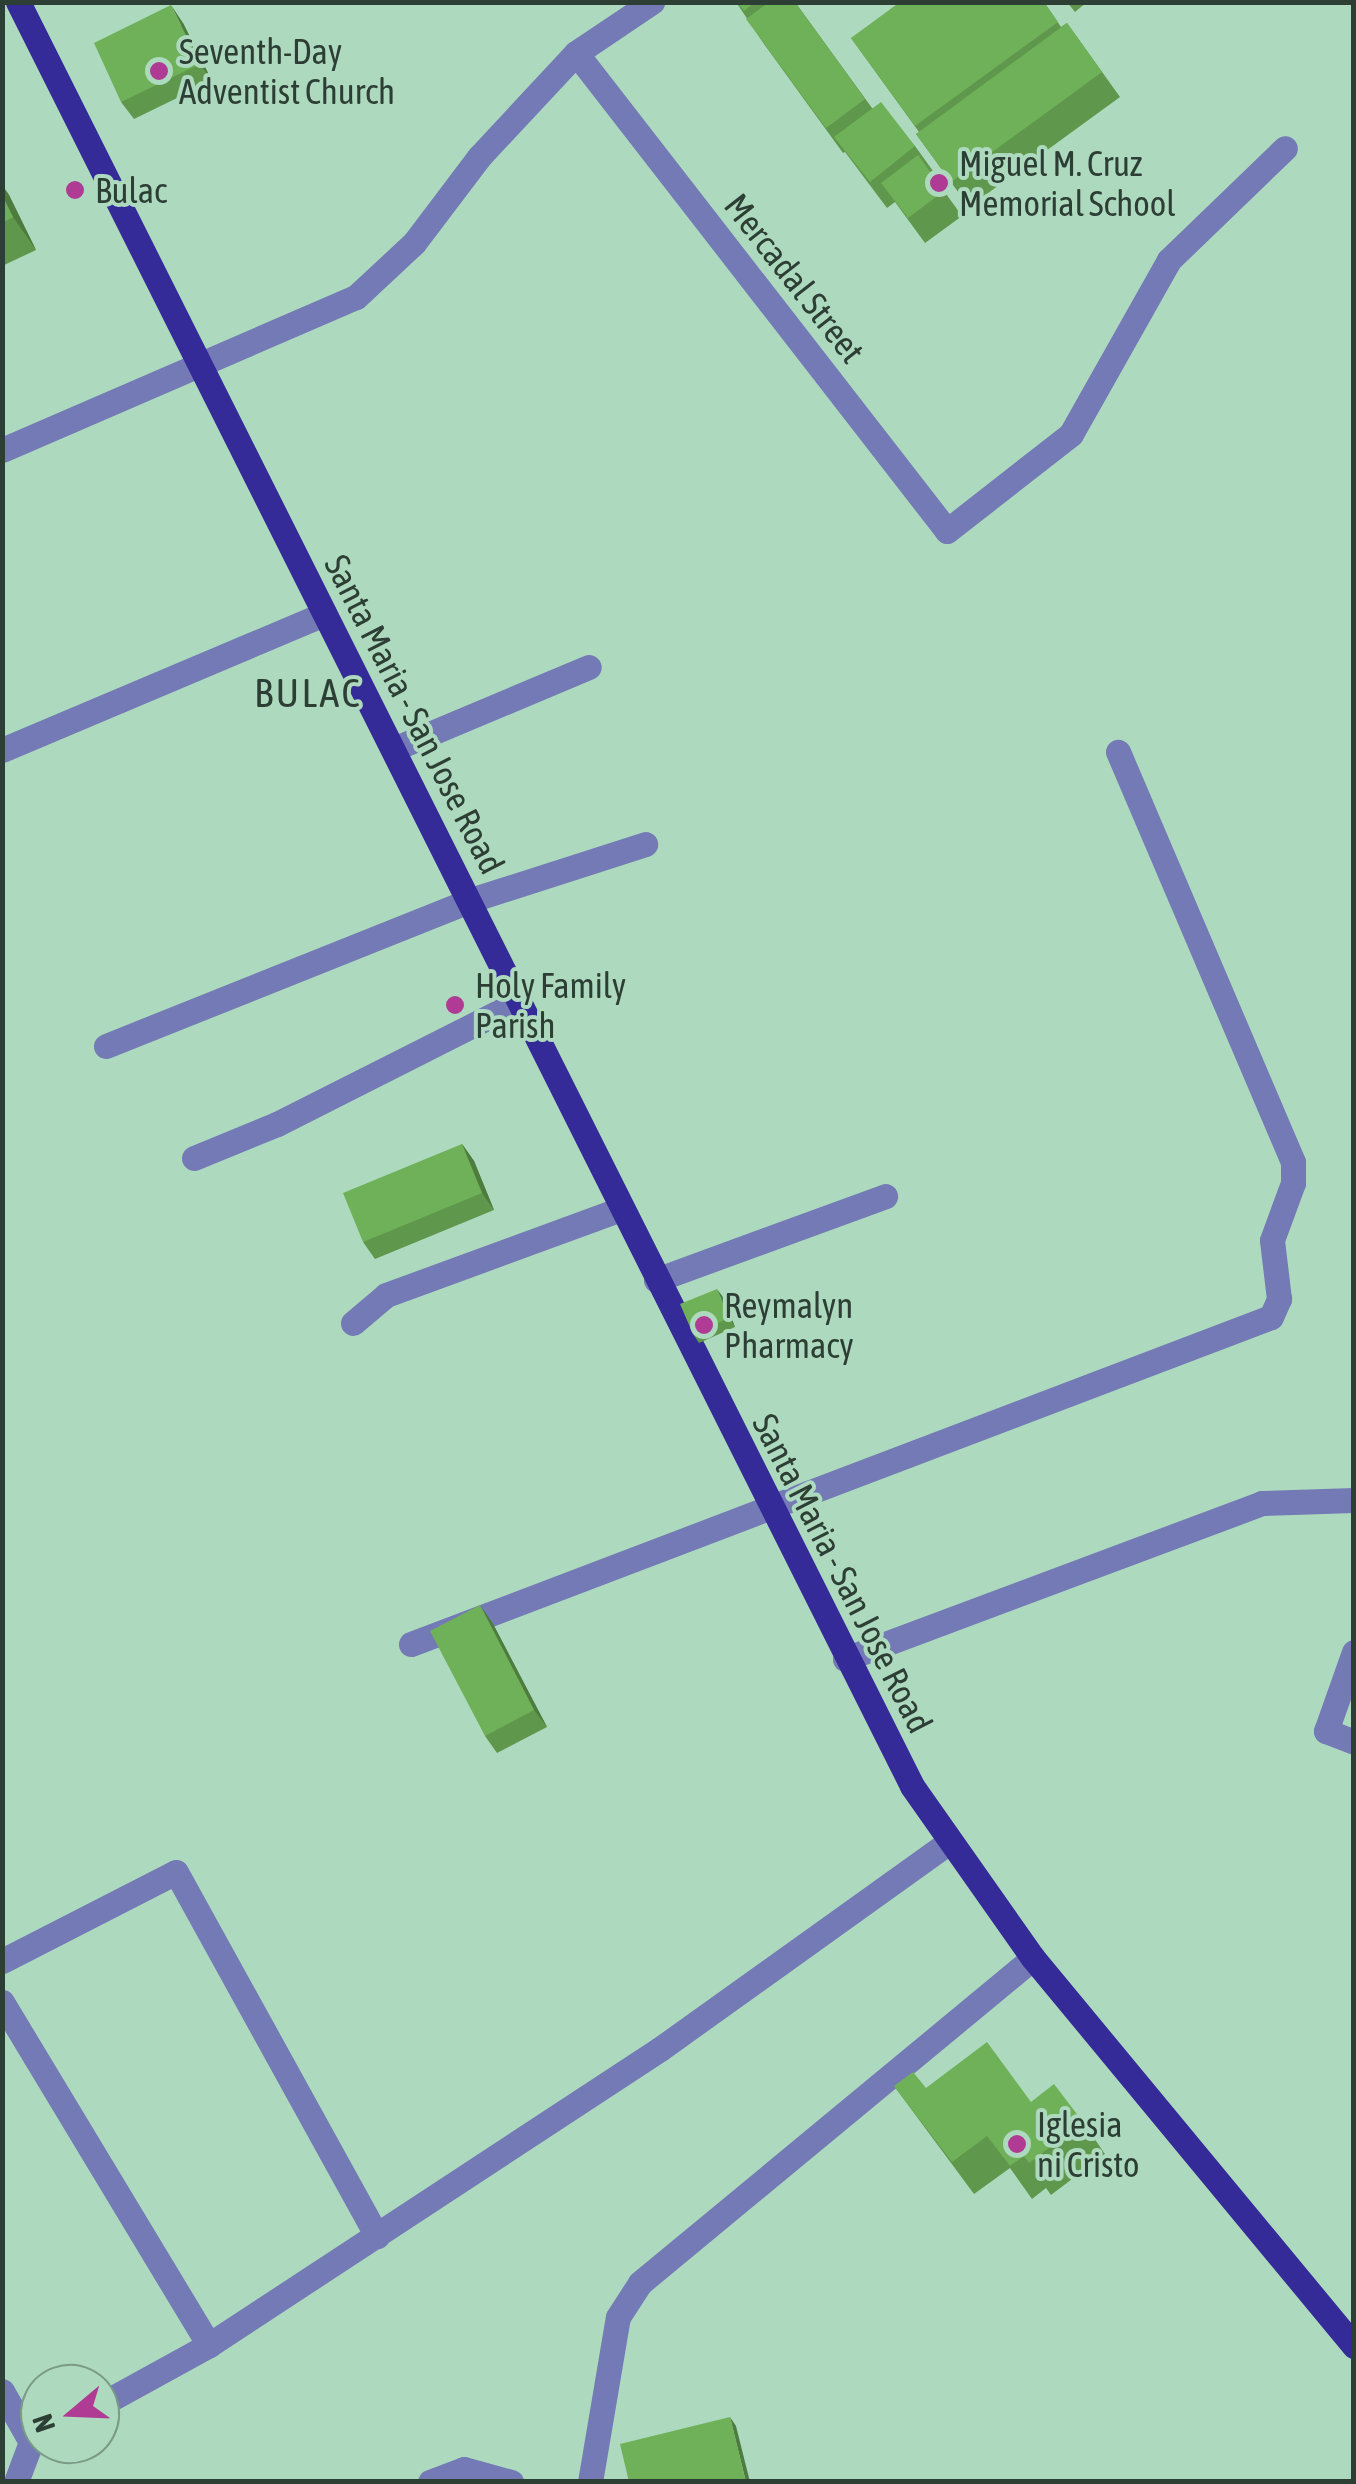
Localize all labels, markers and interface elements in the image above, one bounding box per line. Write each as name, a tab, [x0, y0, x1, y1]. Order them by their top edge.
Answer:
place label: Seventh-Day Adventist Church	[179, 30, 395, 112]
marker: Seventh-Day Adventist Church	[148, 60, 170, 82]
place label: Miguel M. Cruz Memorial School	[959, 142, 1176, 224]
place label: Bulac	[95, 169, 167, 211]
marker: Miguel M. Cruz Memorial School	[928, 172, 950, 194]
marker: Bulac	[64, 179, 86, 201]
street label: Mercadal Street	[716, 185, 874, 371]
street label: Santa Maria - San Jose Road	[316, 548, 514, 880]
district label: BULAC	[254, 669, 362, 717]
place label: Holy Family Parish	[475, 964, 626, 1046]
marker: Holy Family Parish	[444, 994, 466, 1016]
place label: Reymalyn Pharmacy	[724, 1284, 854, 1366]
marker: Reymalyn Pharmacy	[693, 1314, 715, 1336]
street label: Santa Maria - San Jose Road	[744, 1407, 942, 1739]
place label: Iglesia ni Cristo	[1037, 2103, 1139, 2185]
marker: Iglesia ni Cristo	[1006, 2133, 1028, 2155]
north arrow	[20, 2364, 120, 2464]
text: N	[26, 2410, 61, 2436]

